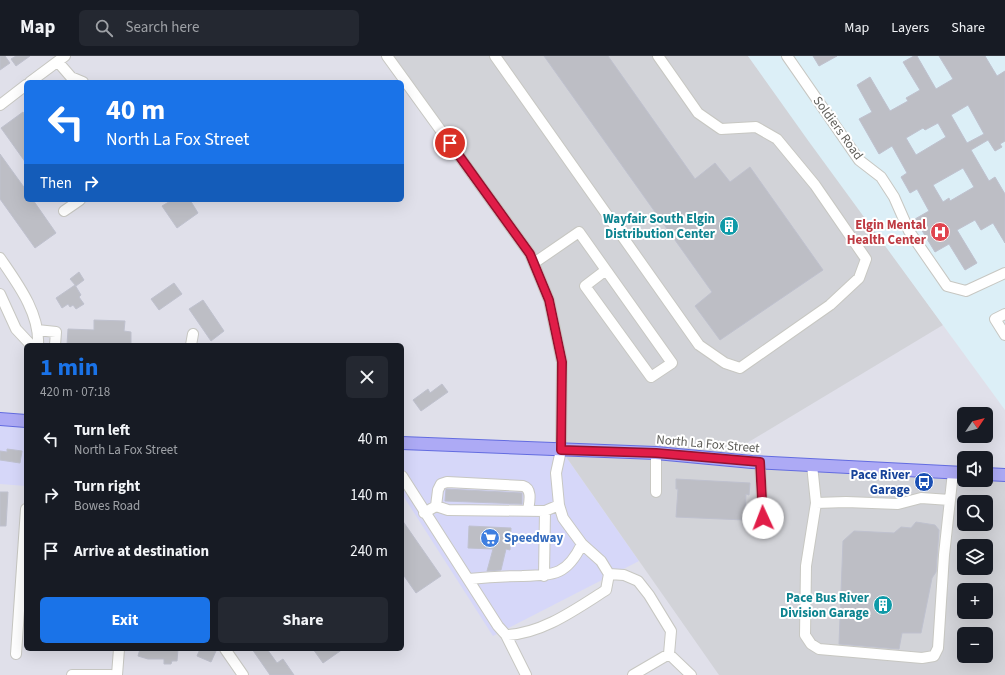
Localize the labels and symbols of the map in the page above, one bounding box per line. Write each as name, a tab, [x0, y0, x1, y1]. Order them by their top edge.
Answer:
street label: Soldiers Road	[809, 93, 867, 163]
pin	[433, 126, 467, 160]
place label: Wayfair South Elgin Distribution Center	[603, 210, 716, 243]
building icon: Wayfair South Elgin Distribution Center	[718, 215, 740, 237]
place label: Elgin Mental Health Center	[847, 216, 927, 249]
hospital icon: Elgin Mental Health Center	[929, 221, 951, 243]
north arrow	[957, 407, 993, 443]
street label: North La Fox Street	[656, 431, 761, 458]
place label: Pace River Garage	[851, 466, 911, 499]
bus stop icon: Pace River Garage	[913, 471, 935, 493]
position arrow	[742, 497, 784, 539]
supermarket icon: Speedway	[479, 527, 501, 549]
place label: Speedway	[504, 529, 563, 547]
place label: Pace Bus River Division Garage	[780, 589, 870, 622]
building icon: Pace Bus River Division Garage	[872, 594, 894, 616]

